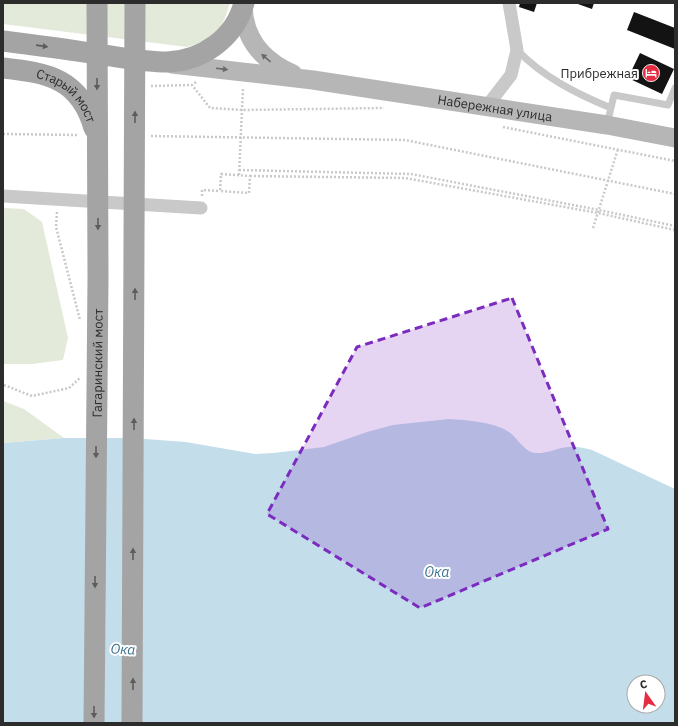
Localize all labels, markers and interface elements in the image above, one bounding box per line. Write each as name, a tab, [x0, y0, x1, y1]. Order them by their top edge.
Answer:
one-way arrow	[36, 43, 48, 49]
one-way arrow	[261, 54, 271, 63]
hotel icon: Прибрежная	[641, 63, 661, 83]
street label: Старый мост	[35, 65, 100, 125]
place label: Прибрежная	[560, 65, 638, 82]
one-way arrow	[216, 66, 228, 73]
one-way arrow	[94, 78, 100, 91]
street label: Набережная улица	[436, 91, 554, 126]
one-way arrow	[132, 110, 138, 123]
one-way arrow	[95, 218, 101, 231]
one-way arrow	[132, 287, 138, 300]
street label: Гагаринский мост	[89, 309, 107, 417]
one-way arrow	[131, 417, 137, 430]
one-way arrow	[93, 446, 99, 459]
one-way arrow	[130, 547, 136, 560]
water label: Ока	[425, 563, 449, 581]
one-way arrow	[92, 576, 98, 589]
water label: Ока	[110, 640, 136, 658]
north arrow	[626, 674, 666, 714]
one-way arrow	[130, 677, 136, 690]
text: С	[638, 677, 649, 692]
one-way arrow	[91, 706, 97, 719]

